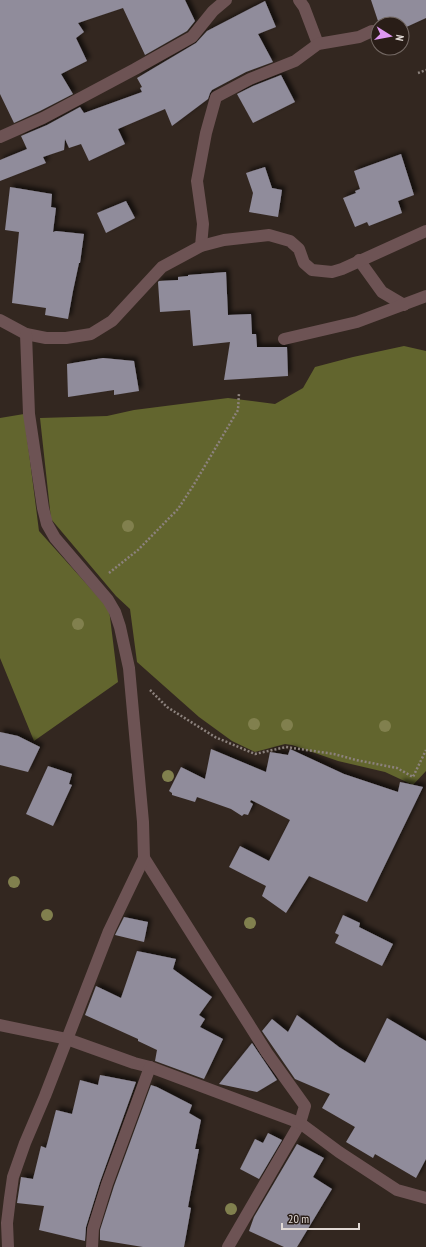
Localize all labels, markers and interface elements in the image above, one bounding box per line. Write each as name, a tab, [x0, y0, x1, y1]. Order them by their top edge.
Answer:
north arrow	[370, 16, 410, 56]
text: N	[392, 34, 407, 42]
scale bar	[282, 1205, 359, 1231]
text: 20 m	[288, 1211, 309, 1226]

